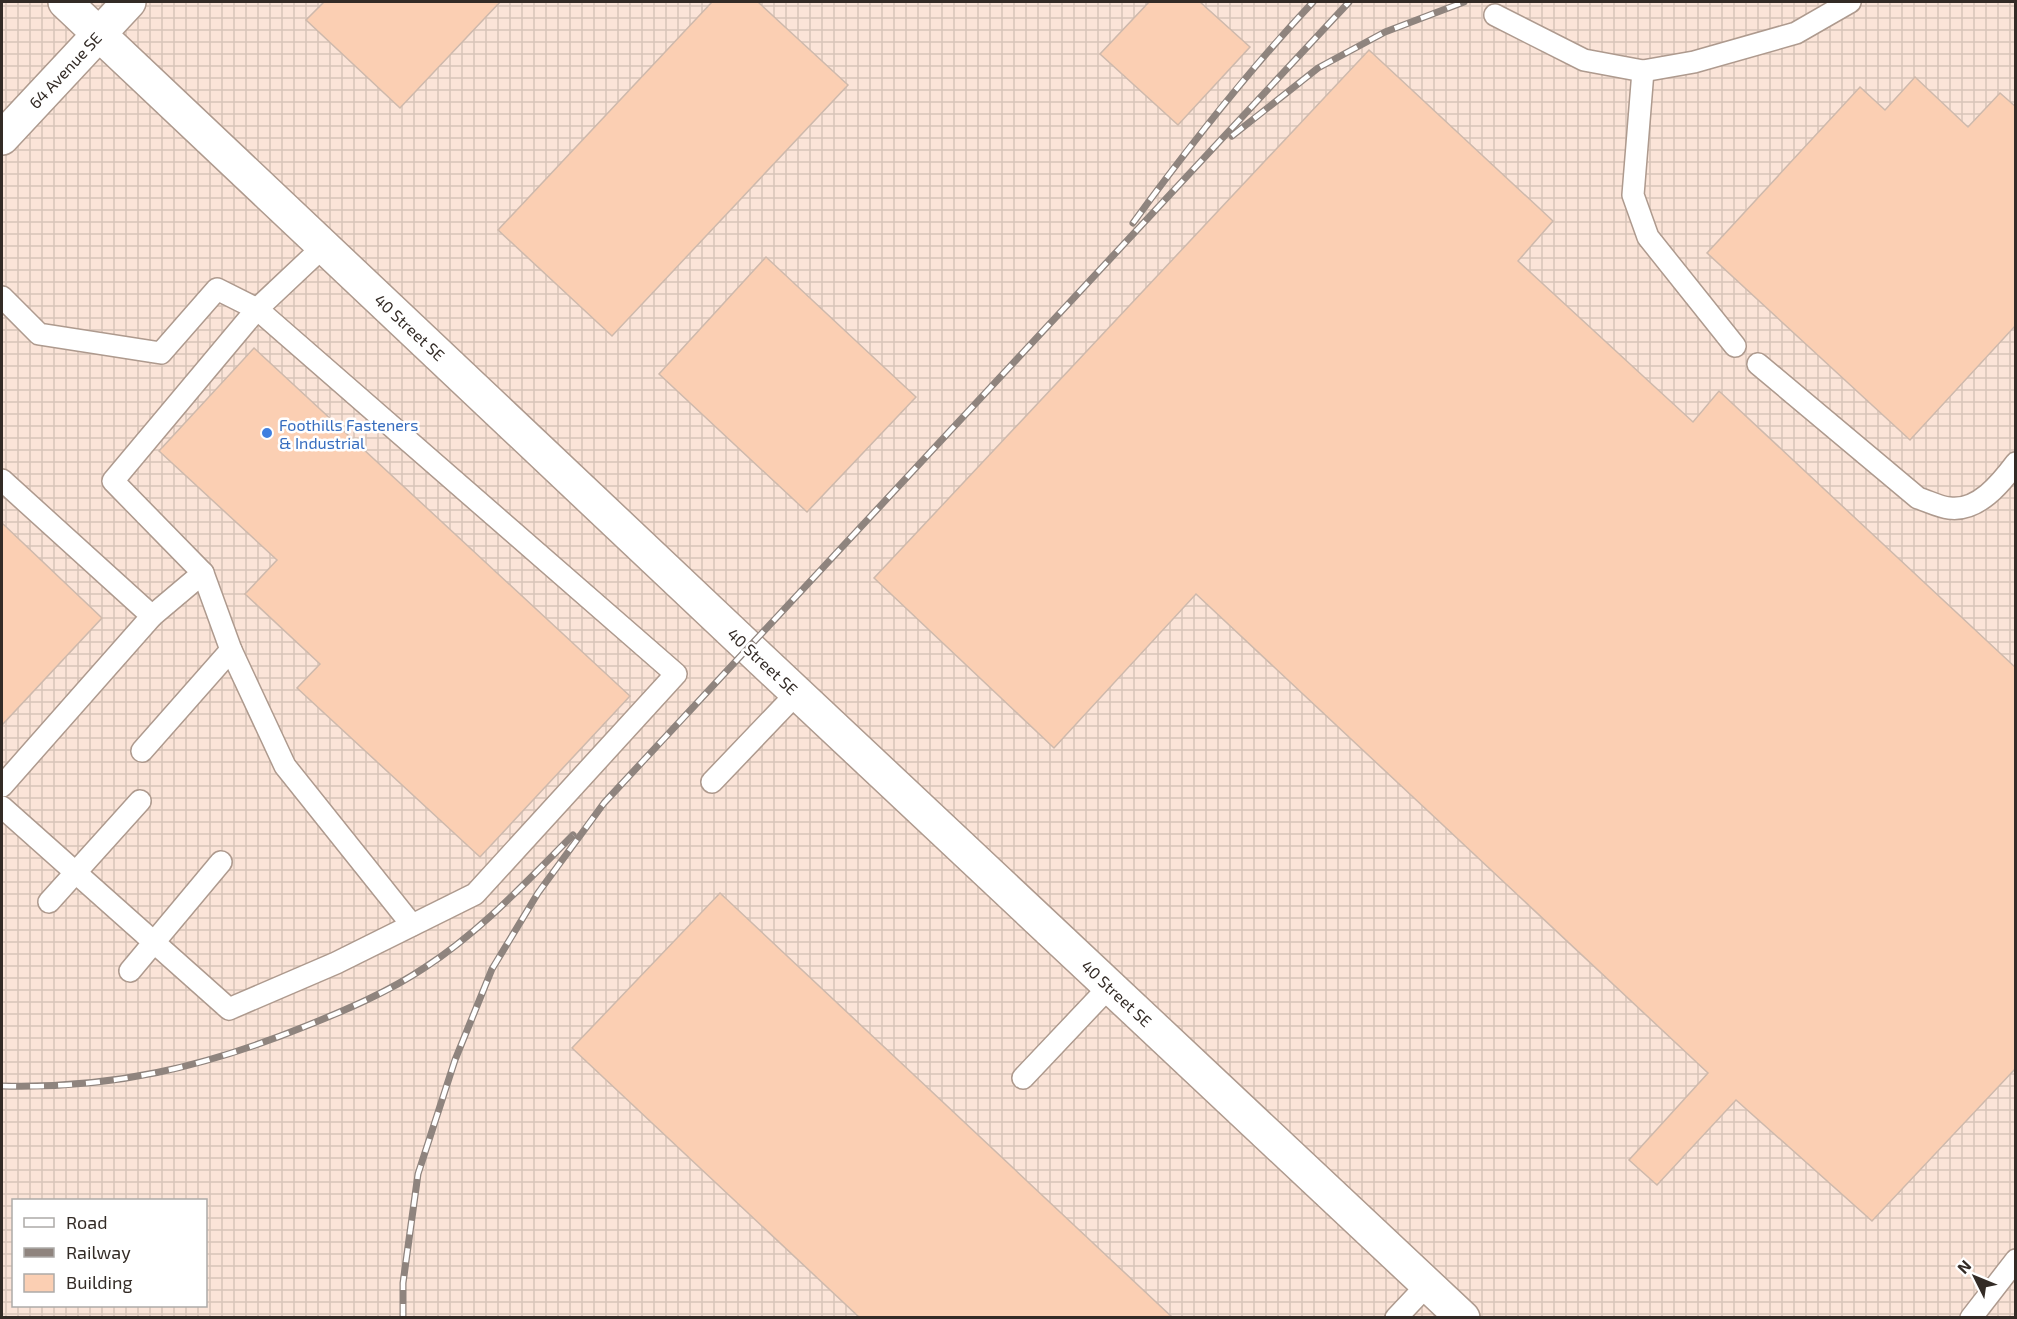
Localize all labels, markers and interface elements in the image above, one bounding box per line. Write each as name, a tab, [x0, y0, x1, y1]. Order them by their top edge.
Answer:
street label: 64 Avenue SE	[25, 28, 105, 112]
street label: 40 Street SE	[371, 290, 449, 364]
place label: Foothills Fasteners & Industrial	[279, 415, 418, 452]
marker: Foothills Fasteners & Industrial	[260, 426, 274, 440]
street label: 40 Street SE	[724, 624, 802, 698]
street label: 40 Street SE	[1078, 956, 1156, 1030]
legend	[12, 1199, 207, 1307]
text: Road	[66, 1211, 107, 1233]
text: Railway	[66, 1241, 131, 1263]
north arrow	[1945, 1247, 2005, 1307]
text: N	[1953, 1256, 1975, 1277]
text: Building	[66, 1271, 133, 1293]

